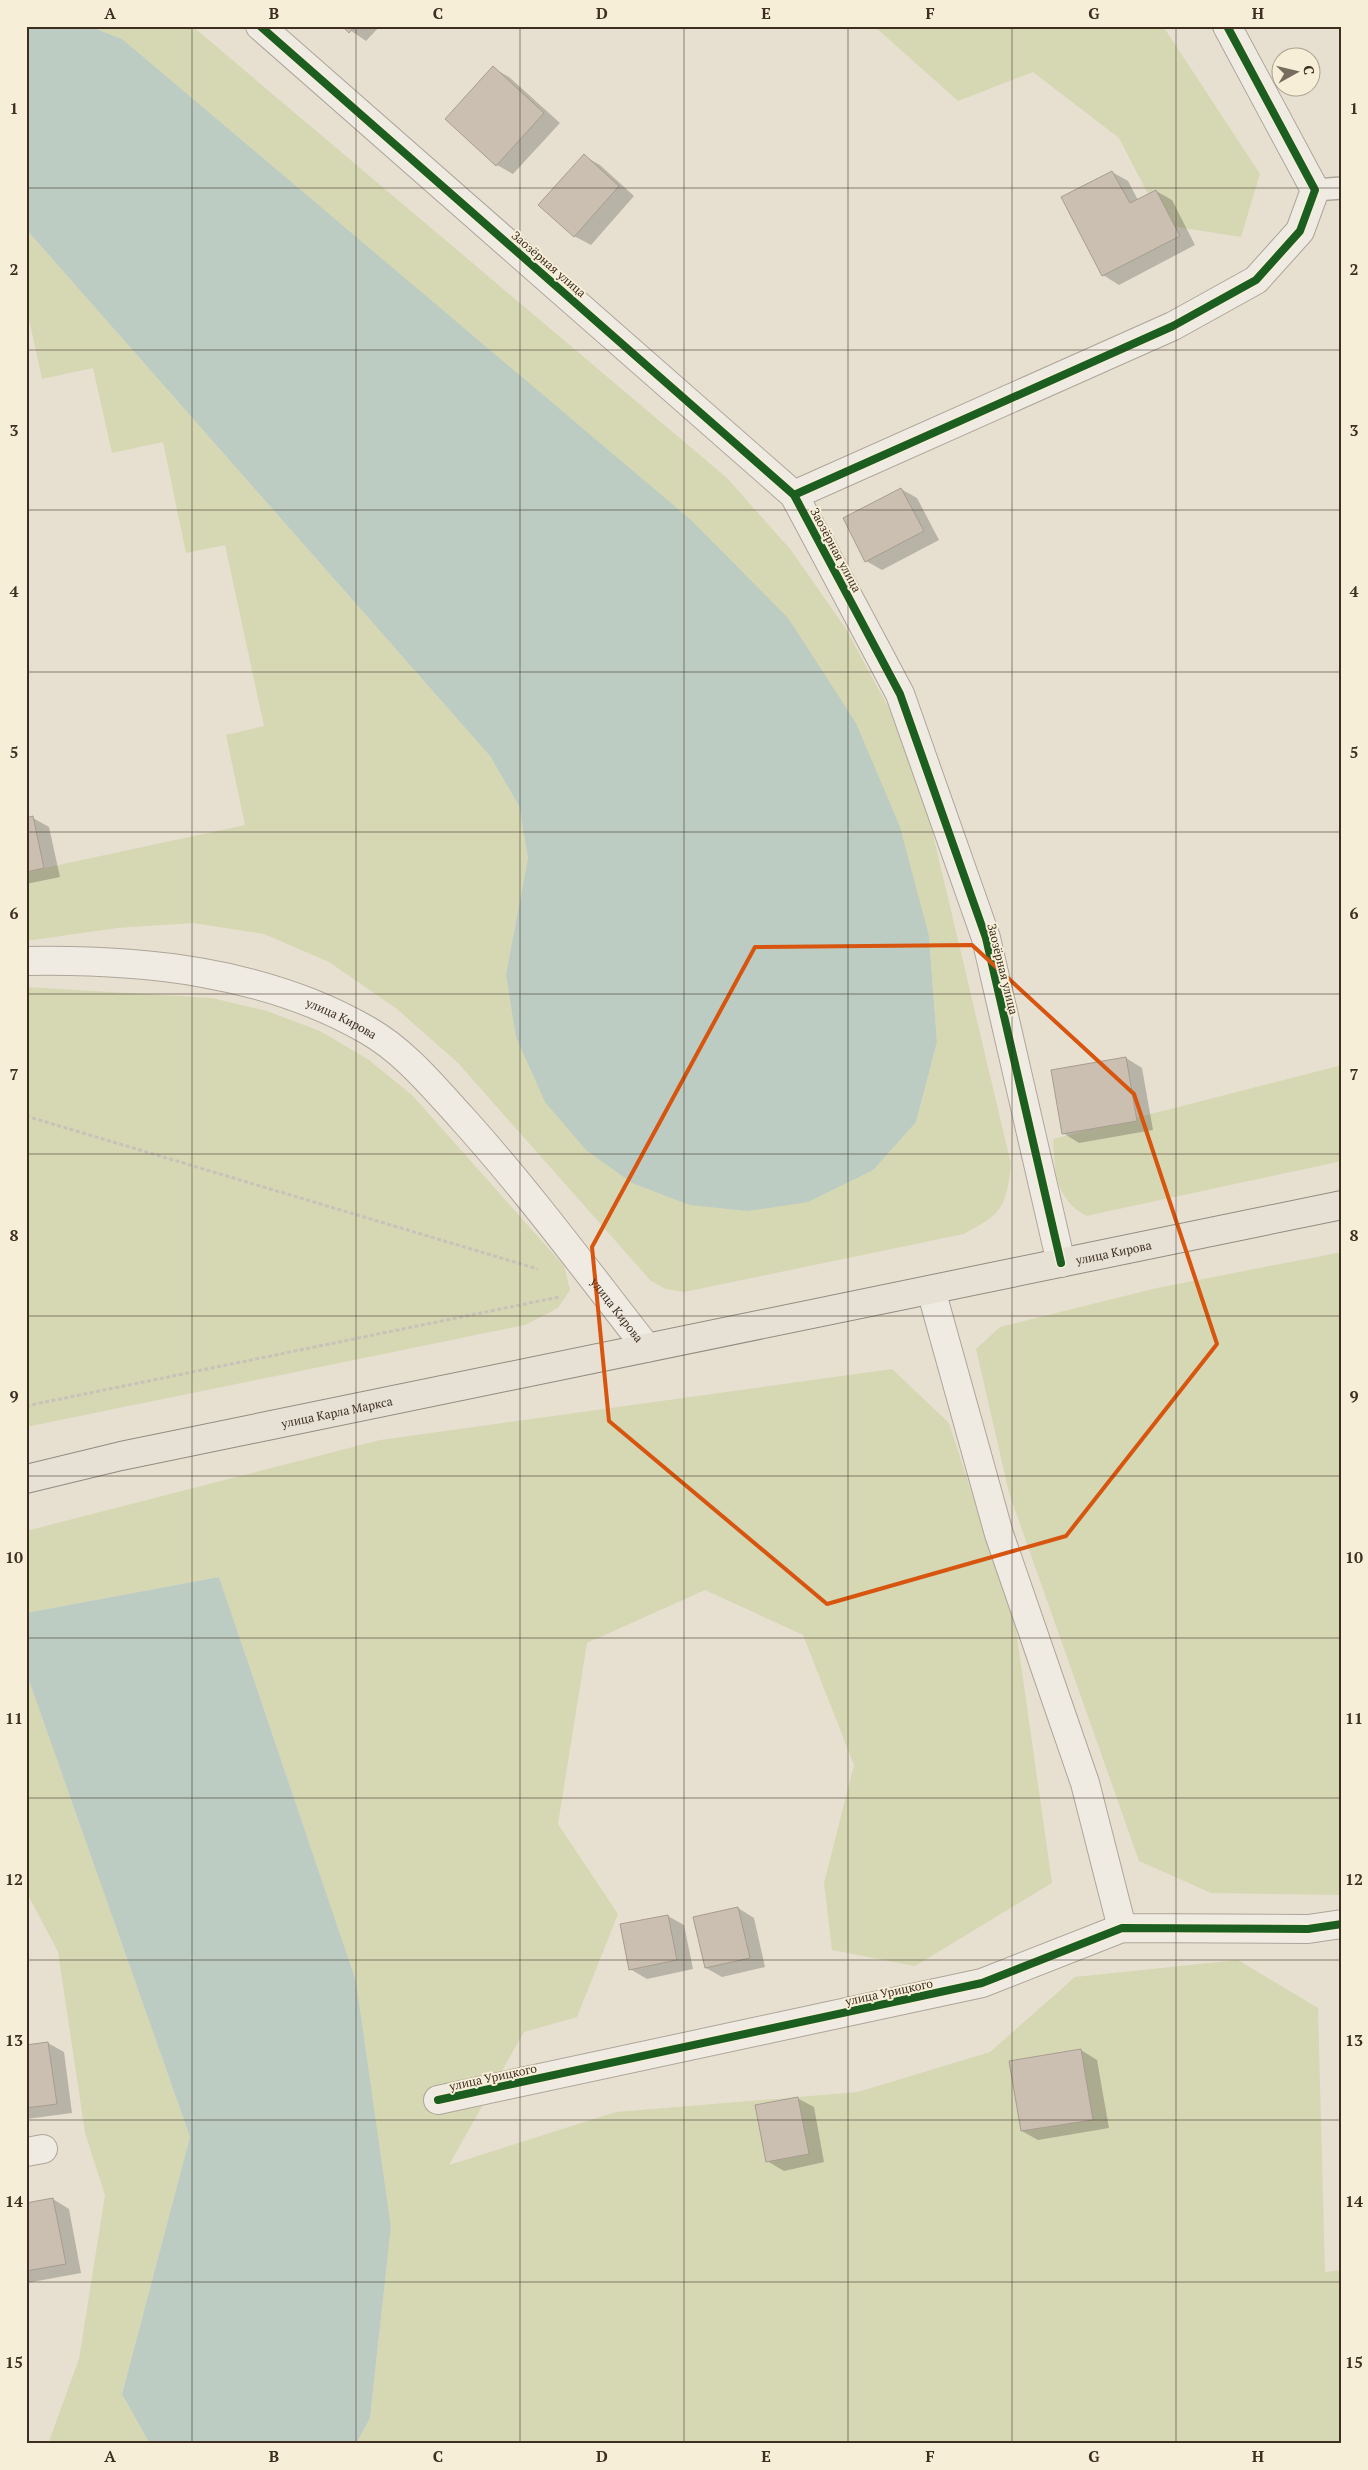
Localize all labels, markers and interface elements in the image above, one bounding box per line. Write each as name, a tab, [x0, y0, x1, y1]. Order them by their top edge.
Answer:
text: A	[104, 2, 116, 24]
text: B	[269, 2, 279, 24]
text: C	[433, 2, 443, 24]
text: D	[596, 2, 608, 24]
text: E	[761, 2, 771, 24]
text: F	[925, 2, 935, 24]
text: G	[1088, 2, 1100, 24]
text: H	[1252, 2, 1264, 24]
north arrow	[1270, 48, 1320, 98]
text: С	[1299, 64, 1319, 76]
text: 1	[9, 97, 19, 119]
text: 1	[1349, 97, 1359, 119]
street label: Заозёрная улица	[509, 228, 589, 300]
text: 2	[9, 258, 19, 280]
text: 2	[1349, 258, 1359, 280]
text: 3	[9, 419, 19, 441]
text: 3	[1349, 419, 1359, 441]
street label: Заозёрная улица	[807, 505, 865, 595]
text: 4	[9, 580, 19, 602]
text: 4	[1349, 580, 1359, 602]
text: 5	[9, 741, 19, 763]
text: 5	[1349, 741, 1359, 763]
text: 6	[9, 902, 19, 924]
text: 6	[1349, 902, 1359, 924]
street label: Заозёрная улица	[984, 922, 1022, 1016]
street label: улица Кирова	[303, 994, 380, 1042]
text: 7	[9, 1063, 19, 1085]
text: 7	[1349, 1063, 1359, 1085]
text: 8	[9, 1224, 19, 1246]
text: 8	[1349, 1224, 1359, 1246]
street label: улица Кирова	[1073, 1237, 1153, 1267]
street label: улица Кирова	[587, 1274, 647, 1345]
text: 9	[9, 1385, 19, 1407]
text: 9	[1349, 1385, 1359, 1407]
street label: улица Карла Маркса	[279, 1393, 394, 1431]
text: 10	[5, 1546, 23, 1568]
text: 10	[1345, 1546, 1363, 1568]
text: 11	[5, 1707, 23, 1729]
text: 11	[1345, 1707, 1363, 1729]
text: 12	[5, 1868, 23, 1890]
text: 12	[1345, 1868, 1363, 1890]
street label: улица Урицкого	[843, 1975, 935, 2009]
text: 13	[5, 2029, 23, 2051]
text: 13	[1345, 2029, 1363, 2051]
street label: улица Урицкого	[447, 2060, 539, 2094]
text: 14	[5, 2190, 23, 2212]
text: 14	[1345, 2190, 1363, 2212]
text: 15	[5, 2351, 23, 2373]
text: 15	[1345, 2351, 1363, 2373]
text: A	[104, 2445, 116, 2467]
text: B	[269, 2445, 279, 2467]
text: C	[433, 2445, 443, 2467]
text: D	[596, 2445, 608, 2467]
text: E	[761, 2445, 771, 2467]
text: F	[925, 2445, 935, 2467]
text: G	[1088, 2445, 1100, 2467]
text: H	[1252, 2445, 1264, 2467]

